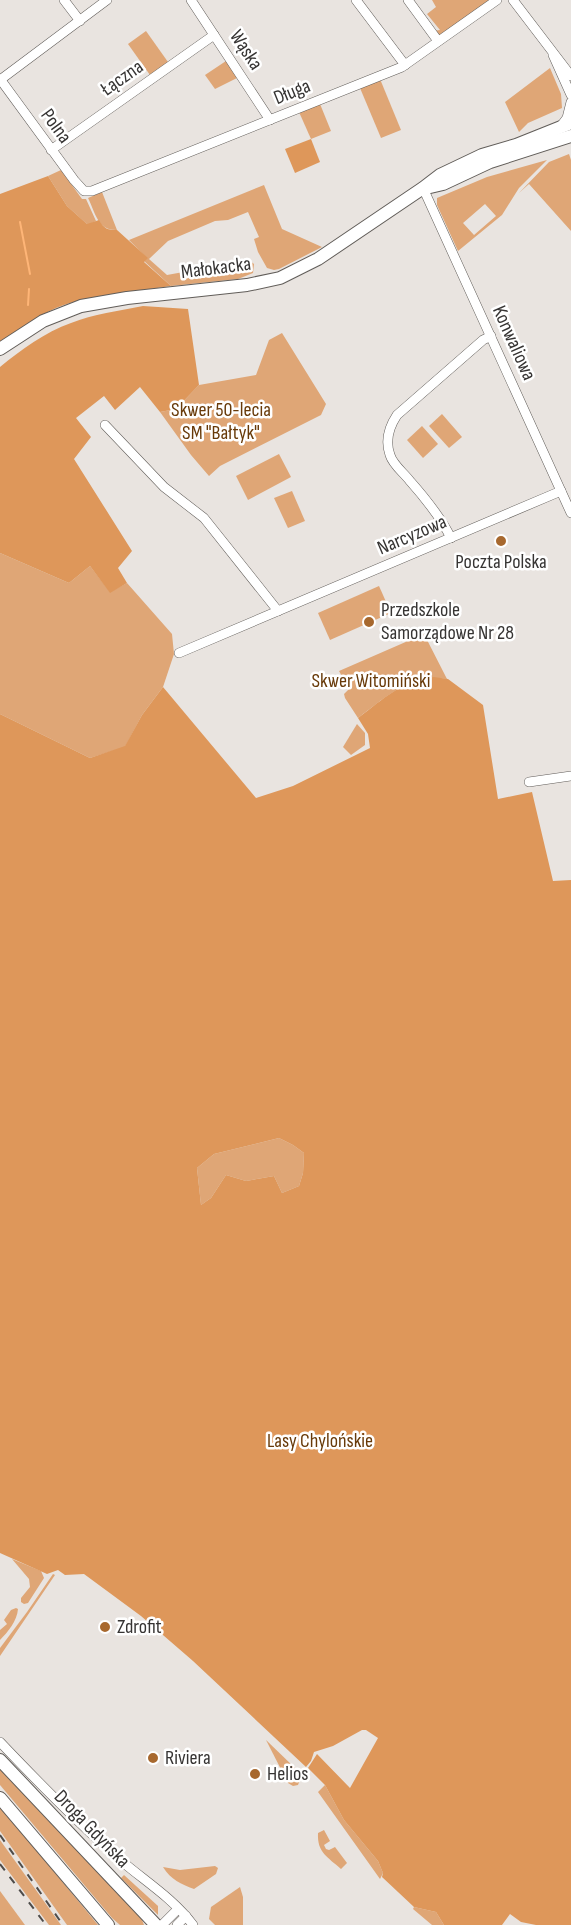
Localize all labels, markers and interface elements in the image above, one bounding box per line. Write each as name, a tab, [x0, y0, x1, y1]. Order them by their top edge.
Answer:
street label: Wąska	[224, 26, 268, 74]
street label: Łączna	[95, 55, 148, 102]
street label: Długa	[270, 74, 314, 110]
street label: Polna	[35, 104, 77, 148]
street label: Małokacka	[180, 252, 252, 284]
street label: Konwaliowa	[487, 302, 541, 384]
park label: Skwer 50-lecia SM "Bałtyk"	[171, 398, 271, 445]
street label: Narcyzowa	[374, 510, 450, 560]
marker: Poczta Polska	[494, 534, 508, 548]
place label: Poczta Polska	[455, 550, 547, 574]
place label: Przedszkole Samorządowe Nr 28	[381, 598, 514, 645]
marker: Przedszkole Samorządowe Nr 28	[362, 615, 376, 629]
park label: Skwer Witomiński	[312, 669, 430, 693]
park label: Lasy Chylońskie	[267, 1429, 373, 1453]
place label: Zdrofit	[117, 1615, 162, 1639]
marker: Zdrofit	[98, 1620, 112, 1634]
place label: Riviera	[165, 1746, 211, 1770]
marker: Riviera	[146, 1751, 160, 1765]
place label: Helios	[267, 1762, 309, 1786]
marker: Helios	[248, 1767, 262, 1781]
street label: Droga Gdyńska	[49, 1785, 135, 1873]

